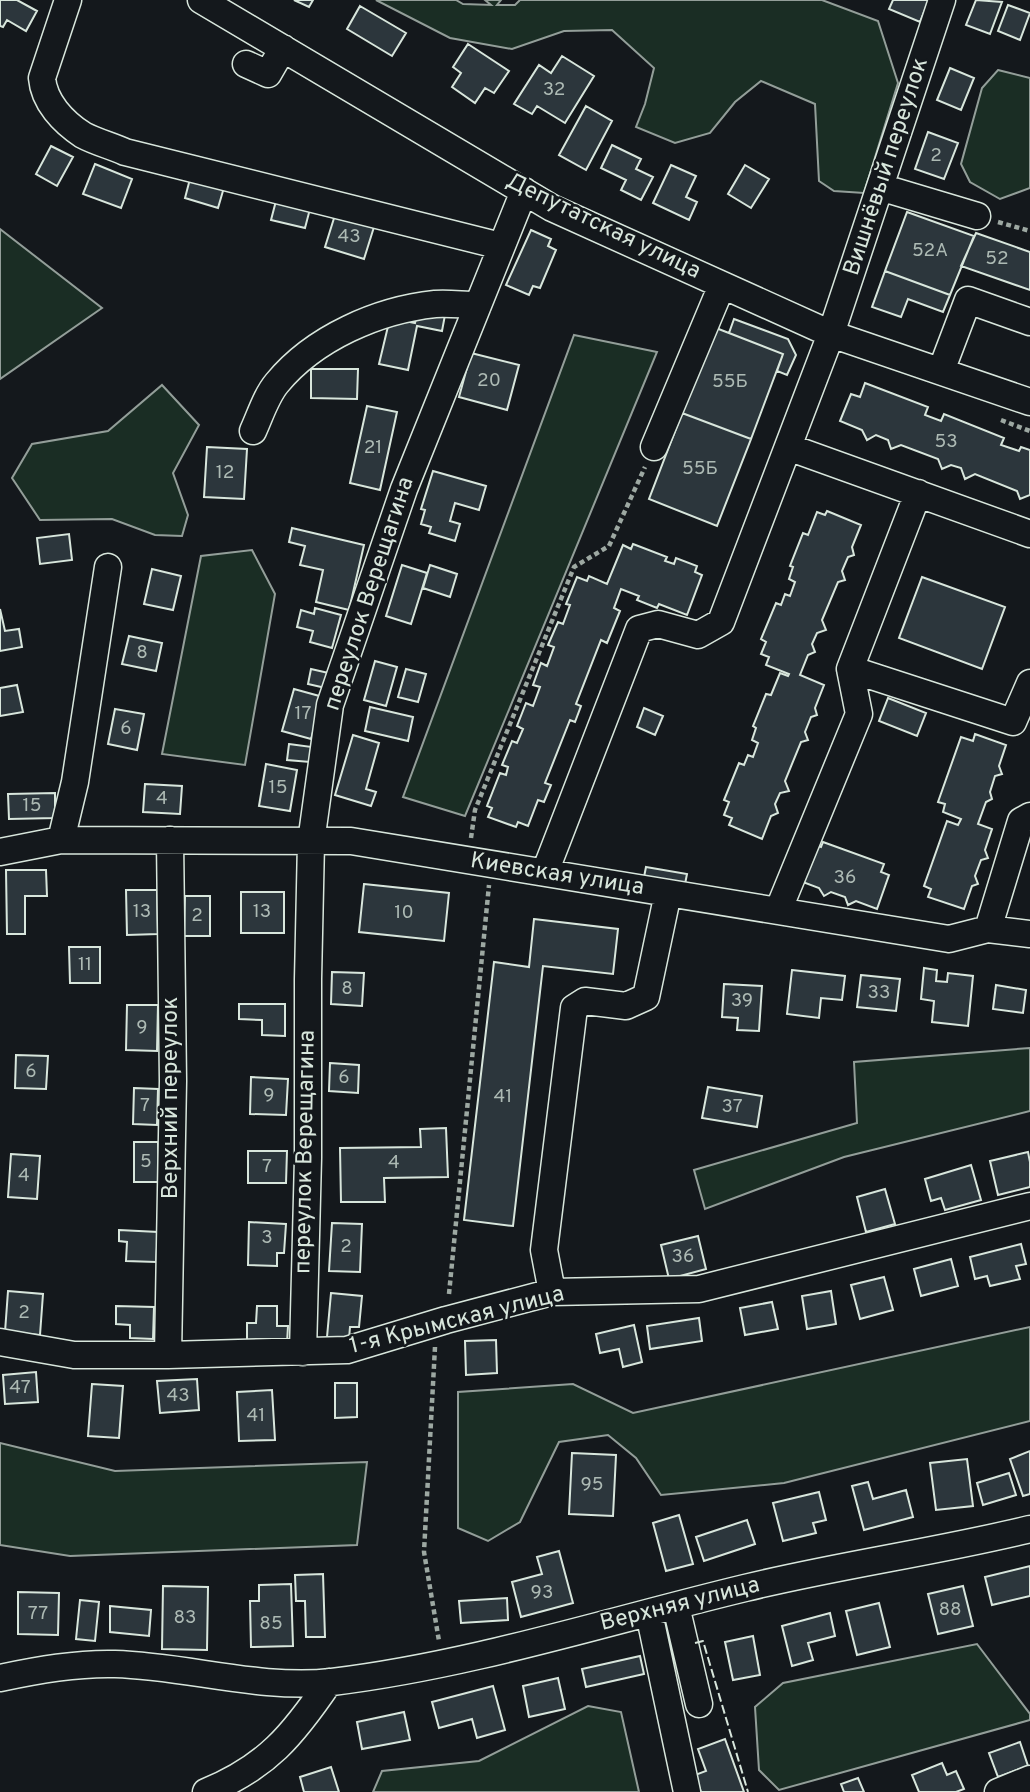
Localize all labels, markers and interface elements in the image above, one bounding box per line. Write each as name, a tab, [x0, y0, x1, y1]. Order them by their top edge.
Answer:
street label: Вишнёвый переулок	[838, 54, 936, 280]
house number: 32	[543, 78, 565, 102]
house number: 2	[930, 144, 942, 168]
street label: Депутатская улица	[501, 167, 705, 287]
house number: 43	[337, 225, 361, 249]
house number: 52А	[912, 239, 948, 263]
house number: 52	[985, 247, 1009, 271]
house number: 20	[477, 369, 501, 393]
house number: 55Б	[712, 370, 748, 394]
house number: 53	[934, 430, 958, 454]
house number: 21	[364, 436, 382, 460]
house number: 55Б	[682, 457, 718, 481]
house number: 12	[216, 461, 234, 485]
street label: переулок Верещагина	[319, 473, 421, 715]
house number: 8	[136, 641, 148, 665]
house number: 17	[295, 702, 312, 726]
house number: 6	[120, 717, 132, 741]
house number: 15	[269, 776, 287, 800]
house number: 4	[156, 787, 168, 811]
house number: 15	[23, 794, 41, 818]
street label: Киевская улица	[468, 847, 646, 903]
house number: 36	[834, 866, 856, 890]
house number: 13	[133, 900, 151, 924]
house number: 13	[253, 900, 271, 924]
house number: 10	[394, 901, 414, 925]
house number: 2	[191, 904, 203, 928]
house number: 11	[78, 953, 92, 977]
house number: 8	[341, 977, 353, 1001]
house number: 33	[868, 981, 890, 1005]
house number: 39	[731, 989, 753, 1013]
street label: Верхний переулок	[157, 997, 186, 1199]
house number: 9	[136, 1016, 148, 1040]
street label: переулок Верещагина	[289, 1030, 323, 1274]
house number: 6	[25, 1060, 37, 1084]
house number: 6	[338, 1066, 350, 1090]
house number: 9	[263, 1084, 275, 1108]
house number: 41	[494, 1085, 512, 1109]
house number: 7	[140, 1094, 150, 1118]
house number: 37	[721, 1095, 743, 1119]
house number: 5	[140, 1150, 152, 1174]
house number: 4	[388, 1151, 400, 1175]
house number: 7	[262, 1155, 272, 1179]
house number: 4	[18, 1164, 30, 1188]
house number: 3	[261, 1226, 273, 1250]
house number: 2	[340, 1235, 352, 1259]
house number: 36	[672, 1245, 694, 1269]
street label: 1-я Крымская улица	[347, 1280, 567, 1362]
house number: 2	[18, 1301, 30, 1325]
house number: 47	[9, 1376, 31, 1400]
house number: 43	[166, 1384, 190, 1408]
house number: 41	[247, 1404, 265, 1428]
house number: 95	[580, 1473, 604, 1497]
street label: Верхняя улица	[597, 1571, 763, 1639]
house number: 93	[531, 1581, 553, 1605]
house number: 88	[938, 1598, 962, 1622]
house number: 77	[28, 1602, 48, 1626]
house number: 83	[173, 1606, 197, 1630]
house number: 85	[259, 1612, 283, 1636]

